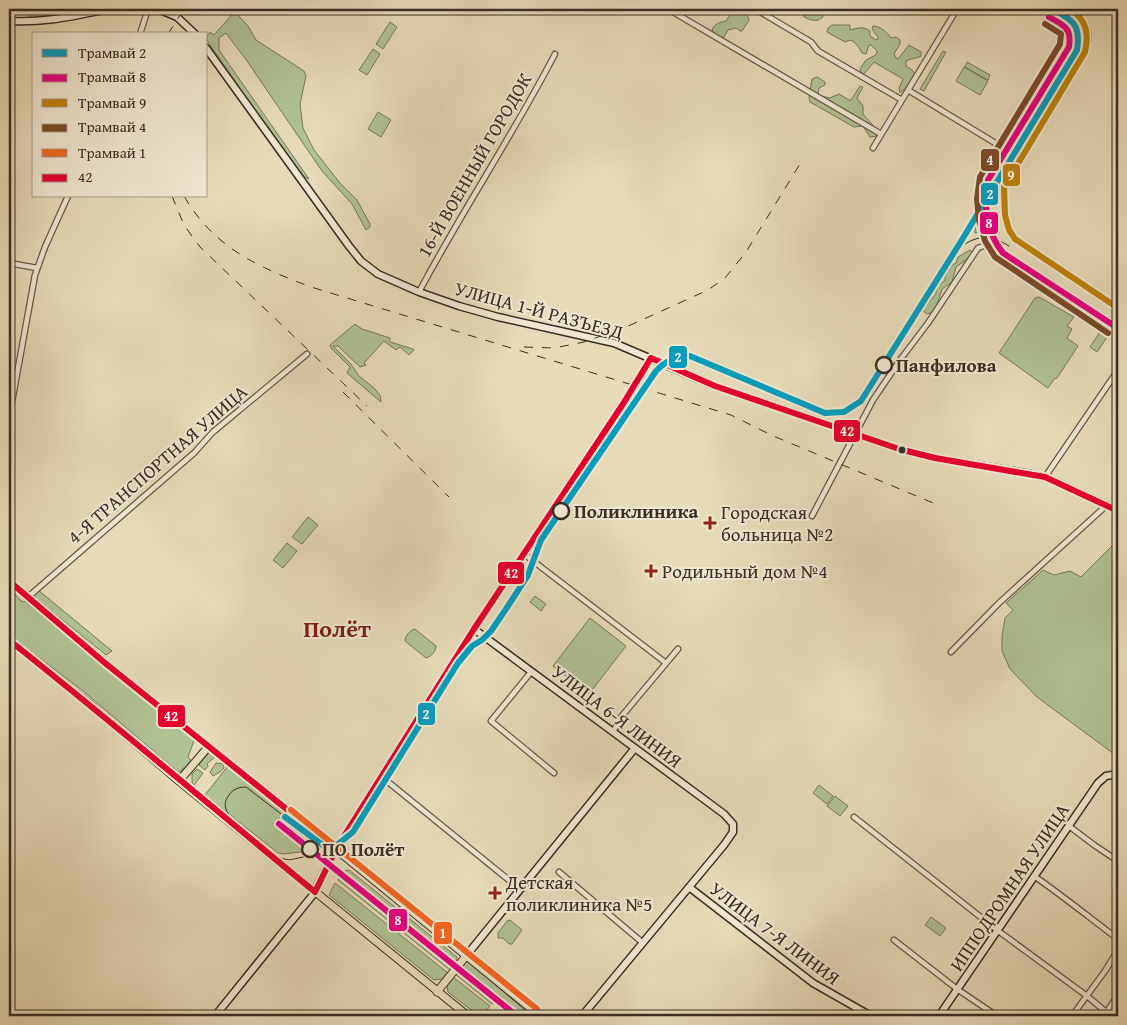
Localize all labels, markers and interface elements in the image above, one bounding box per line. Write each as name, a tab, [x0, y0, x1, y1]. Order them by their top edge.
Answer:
legend	[32, 32, 208, 198]
text: Трамвай 2	[78, 42, 146, 63]
text: Трамвай 8	[78, 66, 146, 87]
street label: 16-Й ВОЕННЫЙ ГОРОДОК	[410, 67, 538, 262]
text: Трамвай 9	[78, 92, 146, 113]
text: Трамвай 4	[78, 116, 146, 137]
text: Трамвай 1	[78, 142, 146, 163]
line badge: 4	[980, 148, 1000, 172]
text: 4	[986, 150, 994, 170]
line badge: 9	[1002, 163, 1021, 187]
text: 9	[1007, 165, 1015, 185]
text: 42	[78, 166, 92, 187]
line badge: 2	[980, 182, 999, 206]
text: 2	[986, 184, 994, 204]
line badge: 8	[979, 211, 999, 235]
text: 8	[985, 213, 993, 233]
street label: УЛИЦА 1-Й РАЗЪЕЗД	[452, 274, 626, 346]
line badge: 2	[668, 345, 688, 369]
text: 2	[674, 347, 682, 367]
place label: Панфилова	[896, 351, 997, 379]
marker: Панфилова	[875, 356, 893, 374]
street label: 4-Я ТРАНСПОРТНАЯ УЛИЦА	[61, 377, 254, 550]
line badge: 42	[833, 419, 861, 443]
text: 42	[840, 421, 854, 441]
unlabelled marker	[897, 445, 907, 455]
place label: Поликлиника	[574, 497, 698, 525]
place label: Городская больница №2	[721, 498, 833, 548]
marker: Поликлиника	[552, 502, 570, 520]
marker: Городская больница №2	[703, 516, 717, 530]
place label: Родильный дом №4	[662, 557, 828, 585]
line badge: 42	[497, 561, 525, 585]
text: 42	[504, 563, 518, 583]
marker: Родильный дом №4	[644, 564, 658, 578]
district label: Полёт	[303, 611, 371, 646]
street label: УЛИЦА 6-Я ЛИНИЯ	[546, 658, 688, 774]
line badge: 2	[417, 702, 436, 726]
line badge: 42	[157, 704, 186, 728]
text: 2	[422, 704, 430, 724]
text: 42	[164, 706, 178, 726]
street label: ИППОДРОМНАЯ УЛИЦА	[942, 797, 1076, 977]
place label: ПО Полёт	[322, 835, 405, 863]
marker: ПО Полёт	[301, 840, 319, 858]
place label: Детская поликлиника №5	[505, 868, 652, 918]
street label: УЛИЦА 7-Я ЛИНИЯ	[704, 875, 846, 991]
marker: Детская поликлиника №5	[488, 886, 502, 900]
line badge: 8	[388, 908, 408, 932]
text: 8	[394, 910, 402, 930]
line badge: 1	[433, 921, 453, 945]
text: 1	[439, 923, 447, 943]

